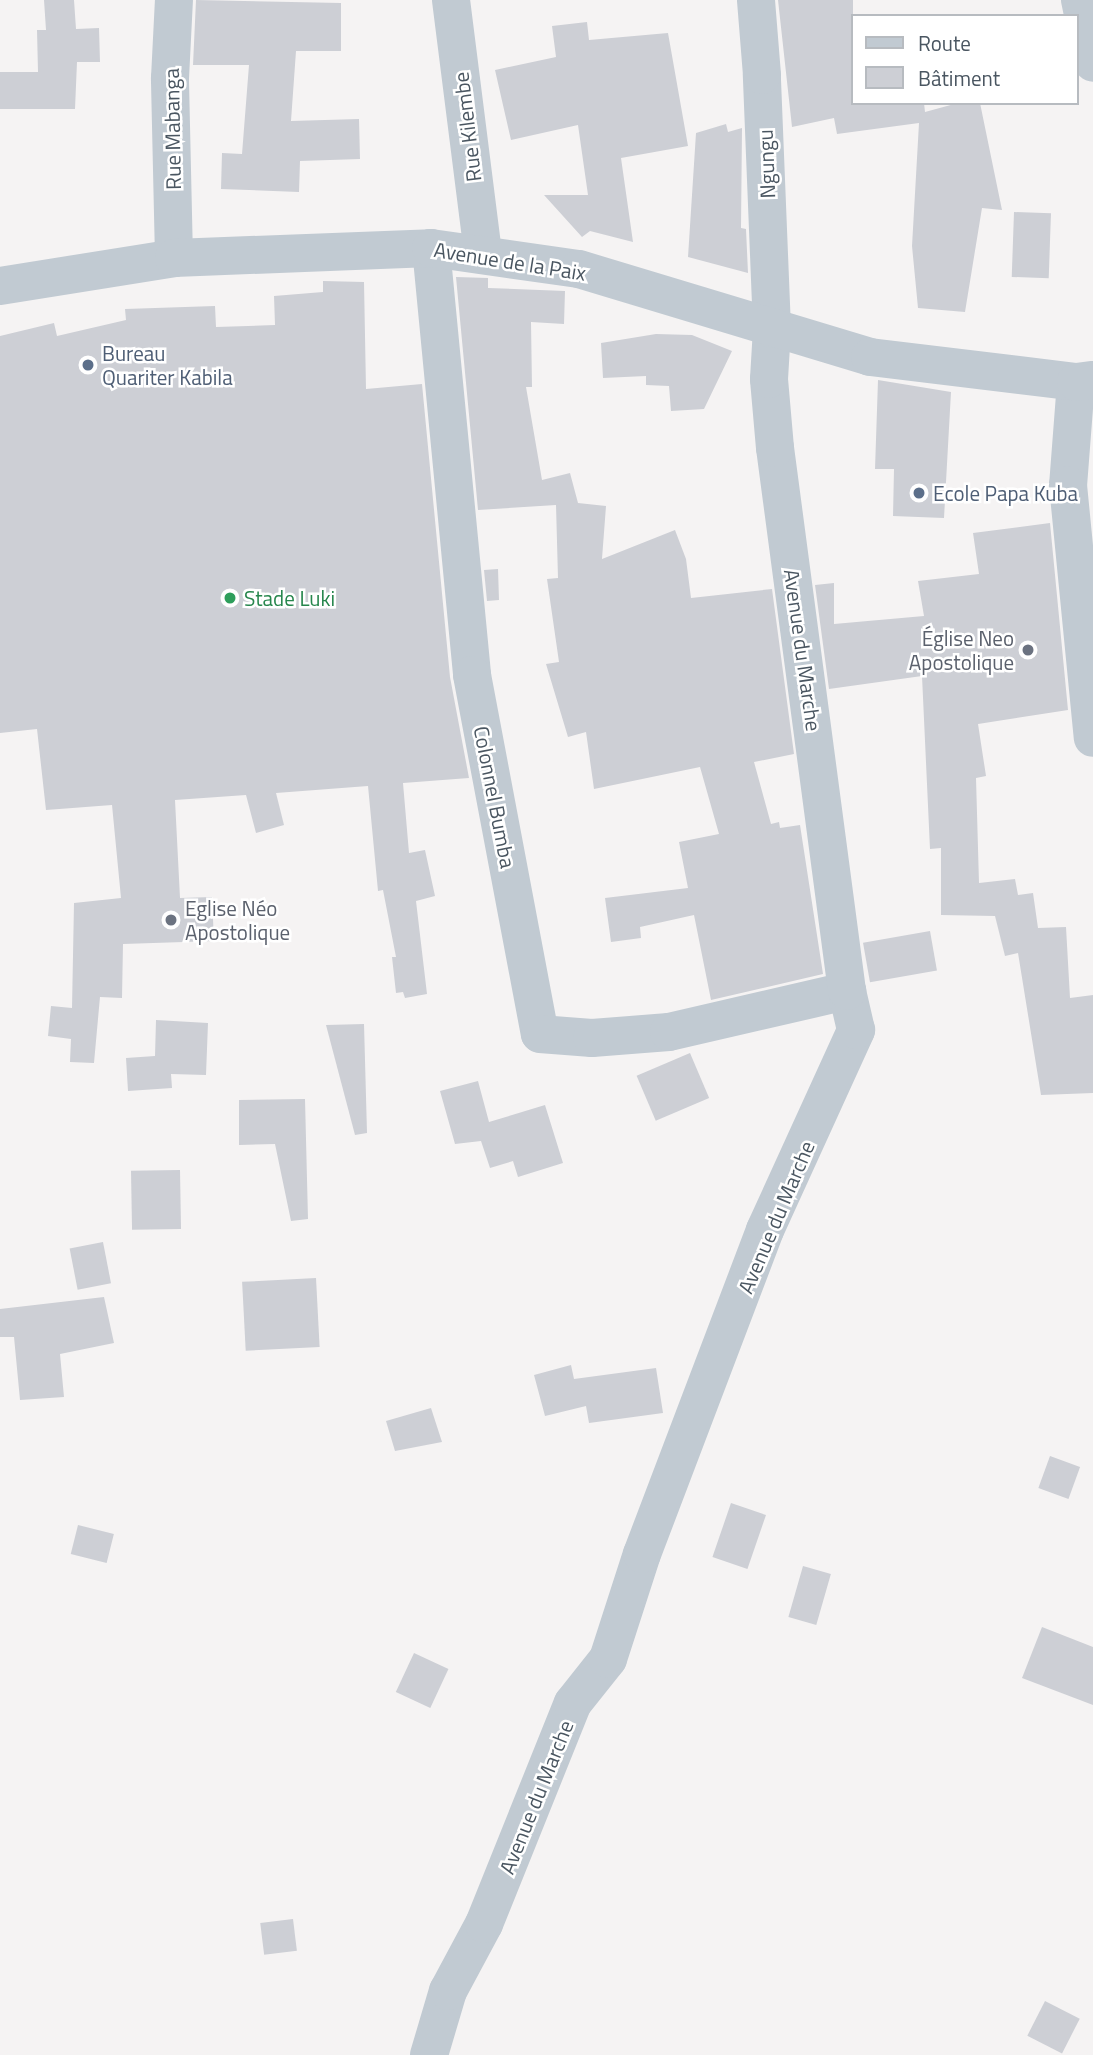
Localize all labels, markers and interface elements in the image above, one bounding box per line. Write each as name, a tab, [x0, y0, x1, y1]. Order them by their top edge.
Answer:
legend	[852, 14, 1079, 105]
text: Route	[918, 27, 971, 59]
text: Bâtiment	[918, 62, 1000, 94]
street label: Rue Mabanga	[158, 68, 186, 190]
street label: Rue Kilembe	[448, 71, 486, 183]
street label: Ngungu	[752, 129, 780, 199]
street label: Avenue de la Paix	[432, 237, 588, 285]
place label: Bureau Quariter Kabila	[102, 340, 233, 390]
marker: Bureau Quariter Kabila	[80, 357, 96, 373]
place label: Ecole Papa Kuba	[933, 480, 1078, 506]
marker: Ecole Papa Kuba	[911, 485, 927, 501]
street label: Avenue du Marche	[779, 567, 827, 733]
place label: Stade Luki	[244, 585, 335, 611]
marker: Stade Luki	[222, 590, 238, 606]
place label: Église Neo Apostolique	[909, 625, 1014, 675]
marker: Église Neo Apostolique	[1020, 642, 1036, 658]
street label: Colonnel Bumba	[469, 724, 521, 870]
place label: Eglise Néo Apostolique	[185, 895, 290, 945]
marker: Eglise Néo Apostolique	[163, 912, 179, 928]
street label: Avenue du Marche	[732, 1137, 820, 1297]
street label: Avenue du Marche	[494, 1717, 578, 1877]

